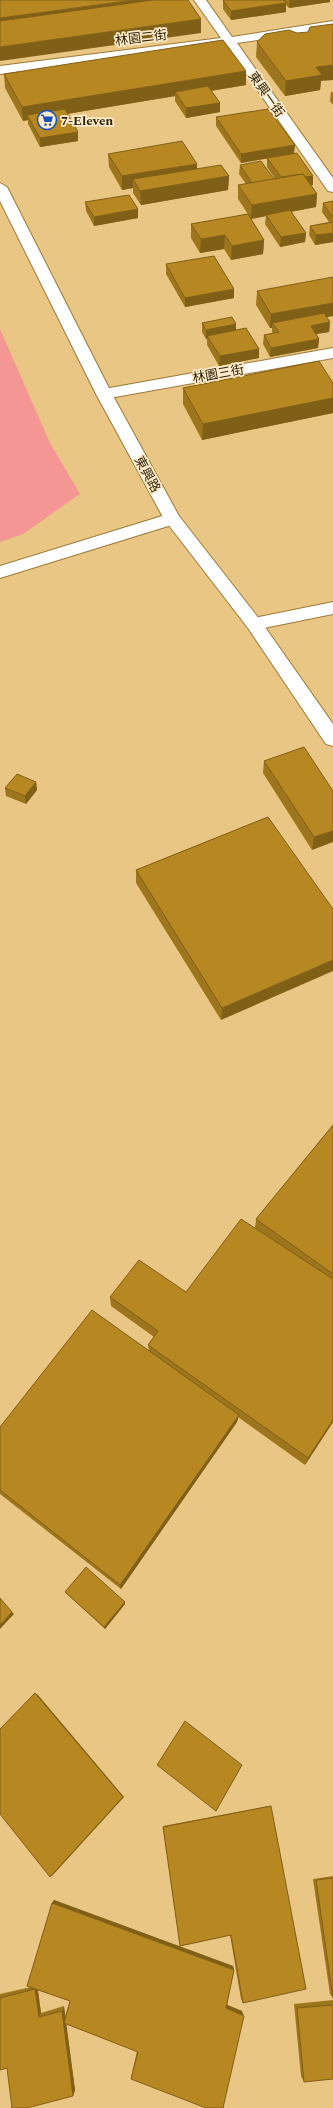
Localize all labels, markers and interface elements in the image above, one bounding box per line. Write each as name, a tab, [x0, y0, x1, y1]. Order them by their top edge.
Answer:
street label: 林園二街	[114, 25, 168, 51]
street label: 東興一街	[243, 68, 289, 122]
supermarket icon: 7-Eleven	[36, 109, 58, 131]
place label: 7-Eleven	[61, 111, 113, 131]
street label: 林園三街	[191, 360, 246, 388]
street label: 東興路	[129, 453, 165, 496]

